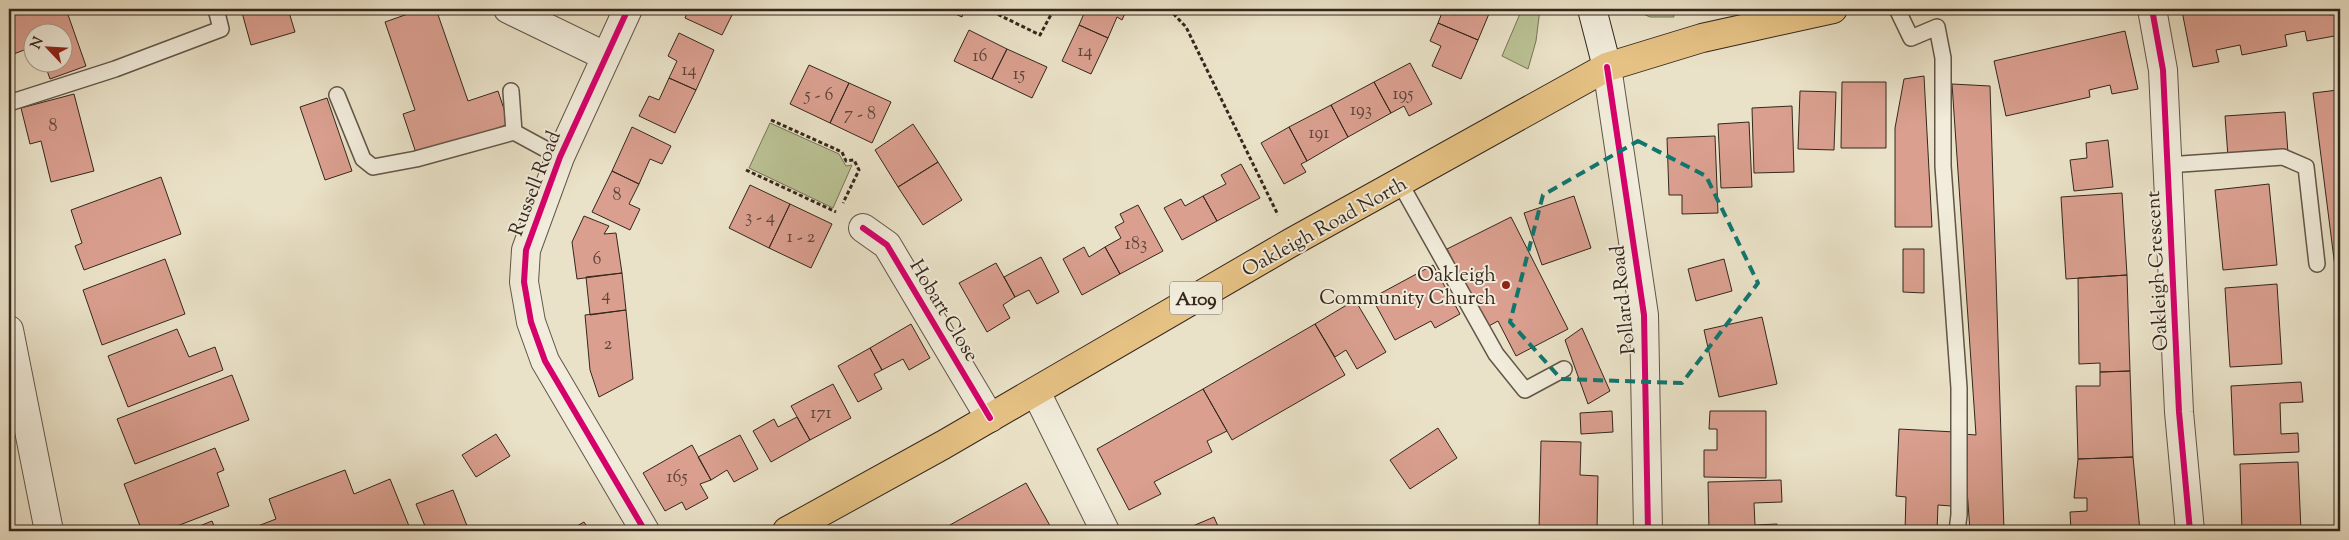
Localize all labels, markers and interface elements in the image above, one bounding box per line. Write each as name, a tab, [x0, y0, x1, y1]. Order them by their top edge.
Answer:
north arrow	[22, 22, 72, 72]
text: N	[27, 34, 49, 53]
house number: 14	[1077, 39, 1093, 65]
house number: 16	[972, 44, 988, 70]
house number: 14	[681, 58, 697, 84]
house number: 15	[1013, 62, 1025, 88]
house number: 195	[1392, 82, 1414, 108]
house number: 5 - 6	[804, 83, 833, 109]
house number: 193	[1350, 98, 1372, 124]
house number: 7 - 8	[844, 102, 876, 128]
house number: 8	[49, 114, 58, 140]
house number: 191	[1309, 121, 1329, 147]
street label: Russell Road	[503, 127, 570, 241]
street label: Oakleigh Road North	[1237, 170, 1413, 286]
house number: 8	[613, 183, 622, 209]
street label: Oakleigh Crescent	[2140, 190, 2177, 352]
house number: 3 - 4	[745, 205, 775, 231]
house number: 1 - 2	[787, 225, 816, 251]
house number: 183	[1125, 232, 1147, 258]
street label: Pollard Road	[1604, 244, 1645, 356]
house number: 6	[593, 247, 602, 273]
street label: Hobart Close	[901, 255, 985, 368]
place label: Oakleigh Community Church	[1319, 262, 1496, 314]
marker: Oakleigh Community Church	[1500, 279, 1512, 291]
road number: A109	[1170, 282, 1222, 314]
house number: 4	[601, 283, 611, 309]
house number: 2	[604, 332, 613, 358]
house number: 171	[810, 401, 832, 427]
house number: 165	[666, 465, 688, 491]

